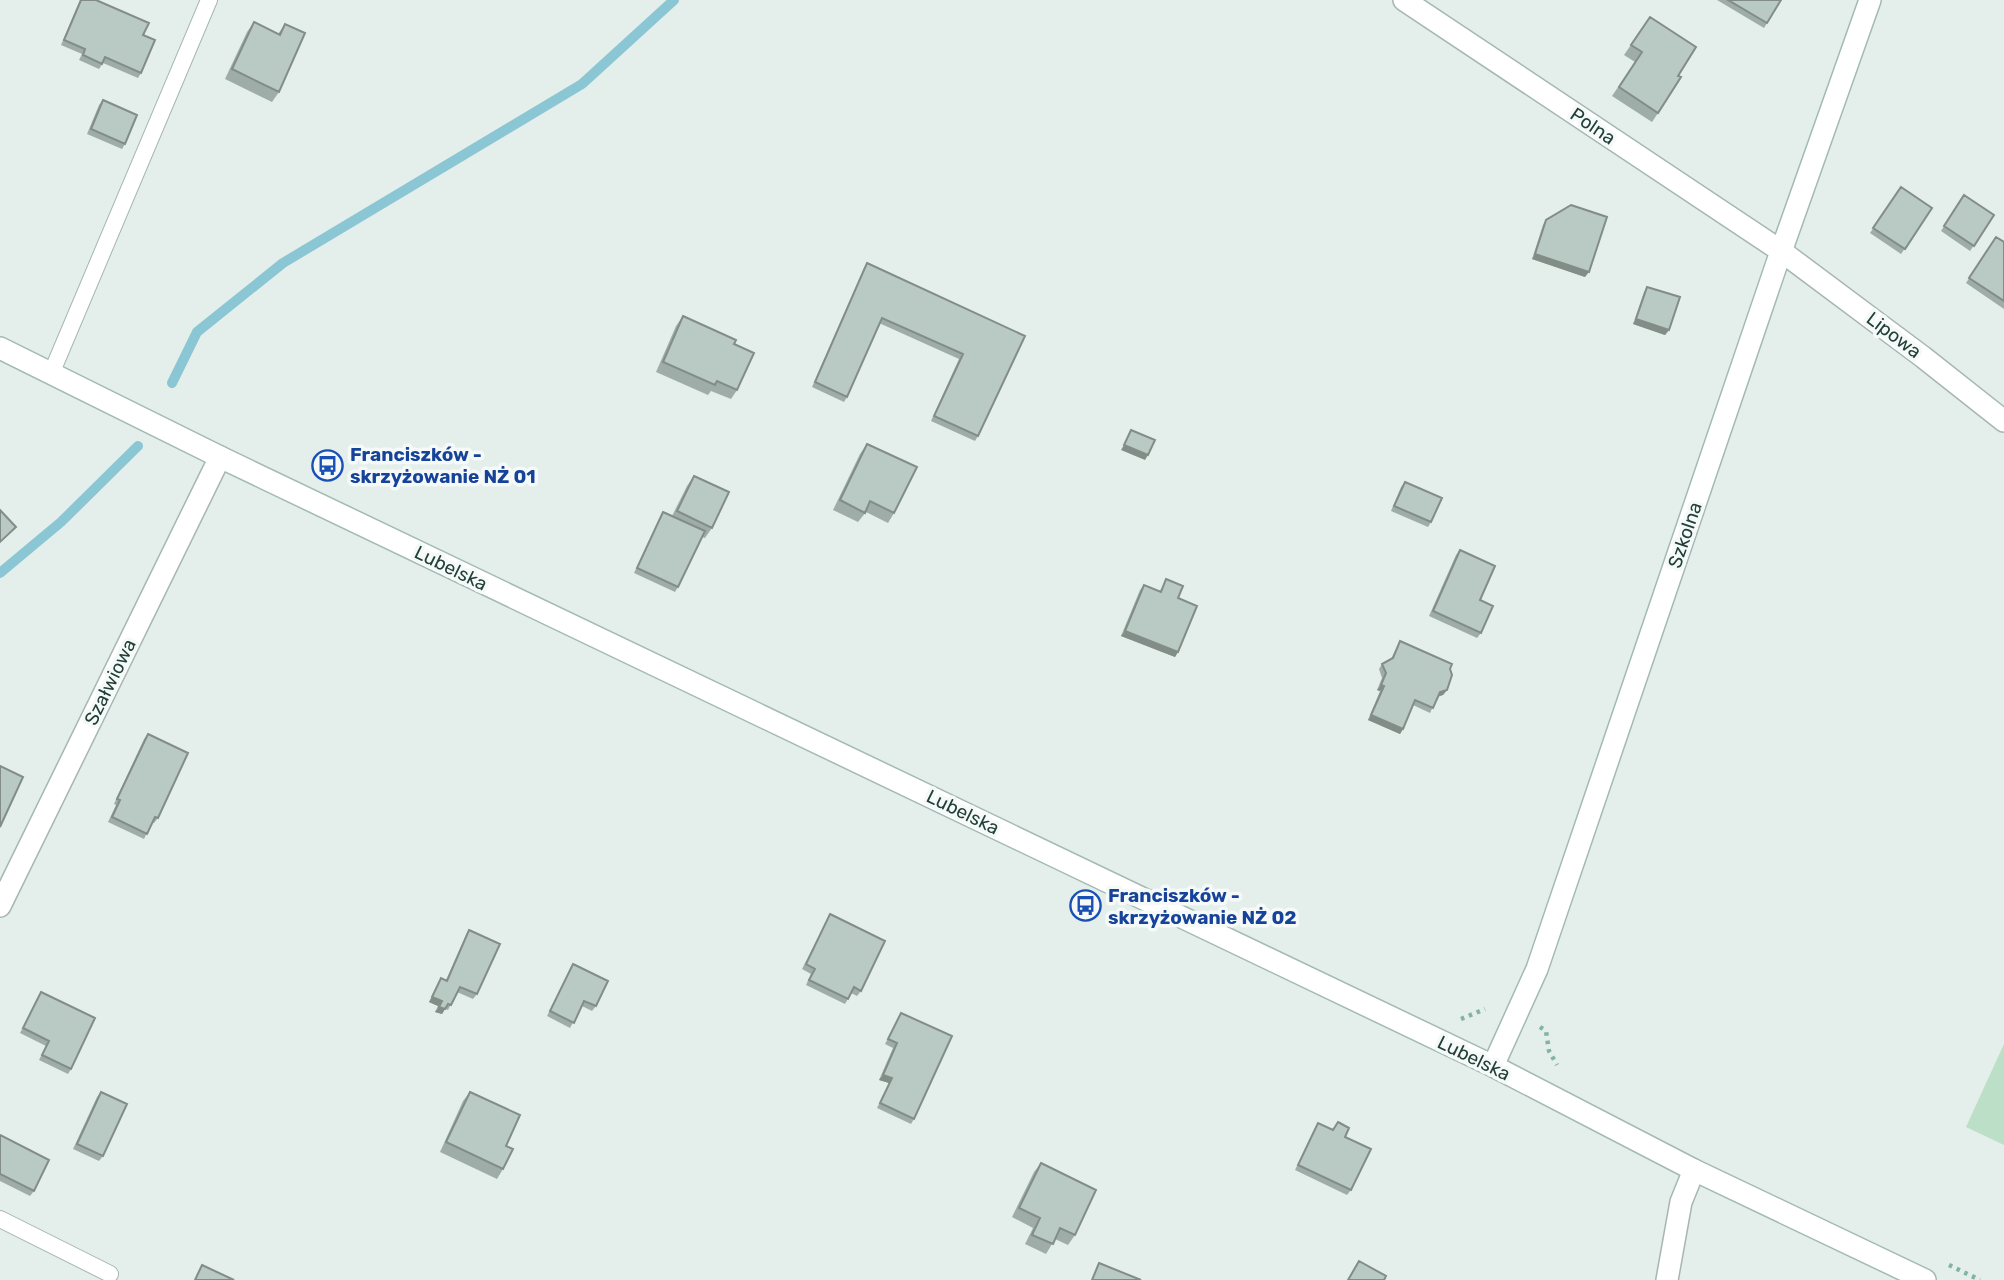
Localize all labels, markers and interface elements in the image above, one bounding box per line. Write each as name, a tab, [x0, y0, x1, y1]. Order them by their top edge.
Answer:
street label: Polna	[1566, 103, 1620, 149]
street label: Lipowa	[1862, 307, 1926, 363]
place label: Franciszków - skrzyżowanie NŻ 01	[350, 443, 536, 488]
bus stop icon: Franciszków - skrzyżowanie NŻ 01	[310, 448, 344, 482]
street label: Szkolna	[1663, 499, 1707, 571]
street label: Lubelska	[411, 541, 491, 595]
street label: Szałwiowa	[79, 635, 141, 729]
street label: Lubelska	[923, 785, 1003, 839]
place label: Franciszków - skrzyżowanie NŻ 02	[1108, 884, 1297, 929]
bus stop icon: Franciszków - skrzyżowanie NŻ 02	[1068, 889, 1102, 923]
street label: Lubelska	[1434, 1031, 1514, 1085]

